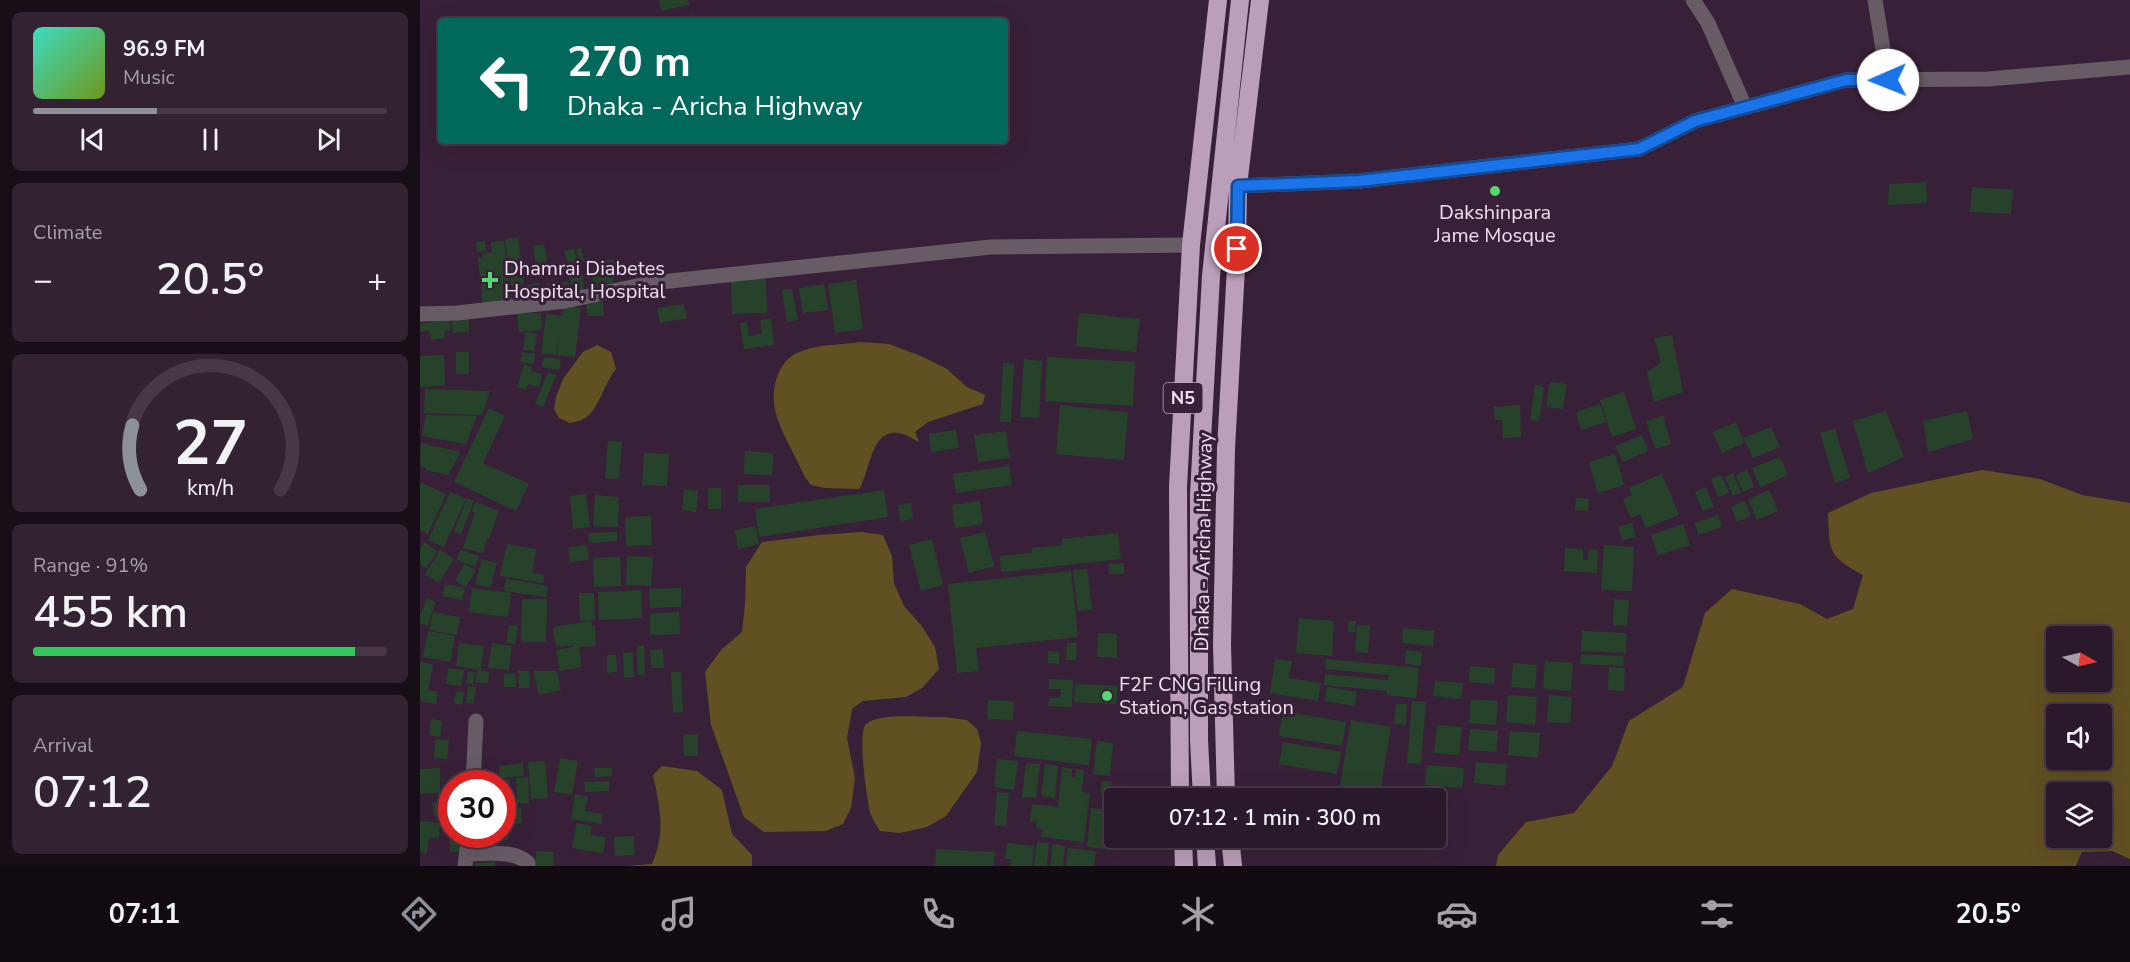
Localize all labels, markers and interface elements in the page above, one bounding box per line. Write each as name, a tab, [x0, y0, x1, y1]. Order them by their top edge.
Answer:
text: 96.9 FM	[123, 34, 205, 64]
text: 270 m	[567, 34, 691, 91]
icon: left	[468, 42, 546, 120]
position arrow	[1856, 48, 1920, 112]
text: Music	[123, 64, 175, 91]
text: Dhaka - Aricha Highway	[567, 88, 863, 125]
icon: previous	[76, 123, 109, 156]
icon: pause	[194, 123, 227, 156]
icon: next	[312, 123, 345, 156]
marker: Dakshinpara Jame Mosque	[1488, 184, 1502, 198]
place label: Dakshinpara Jame Mosque	[1433, 199, 1556, 249]
text: Climate	[33, 219, 102, 246]
pin	[1211, 223, 1262, 274]
icon: arrive	[1220, 232, 1253, 265]
text: 20.5°	[156, 249, 264, 310]
place label: Dhamrai Diabetes Hospital, Hospital	[504, 255, 666, 305]
text: −	[33, 258, 53, 303]
text: +	[367, 258, 387, 303]
marker: Dhamrai Diabetes Hospital, Hospital	[481, 271, 499, 289]
road number: N5	[1164, 383, 1203, 413]
text: 27	[173, 401, 247, 486]
street label: Dhaka - Aricha Highway	[1188, 432, 1219, 652]
text: km/h	[186, 473, 234, 503]
text: Range · 91%	[33, 552, 148, 579]
text: 455 km	[33, 582, 188, 643]
north arrow	[2046, 626, 2112, 692]
map controls	[2046, 626, 2112, 848]
place label: F2F CNG Filling Station, Gas station	[1119, 671, 1294, 721]
marker: F2F CNG Filling Station, Gas station	[1100, 689, 1114, 703]
button: sound	[2046, 704, 2112, 770]
text: Arrival	[33, 732, 93, 759]
text: 07:12	[33, 762, 152, 823]
speed limit sign: 30	[438, 770, 516, 848]
button: layers	[2046, 782, 2112, 848]
text: 07:12 · 1 min · 300 m	[1169, 803, 1381, 833]
icon: directions	[398, 893, 440, 935]
icon: music	[658, 893, 700, 935]
icon: phone	[917, 893, 959, 935]
icon: climate	[1177, 893, 1219, 935]
icon: car	[1436, 893, 1478, 935]
icon: filters	[1696, 893, 1738, 935]
text: 07:11	[109, 896, 180, 933]
text: 20.5°	[1956, 896, 2021, 933]

